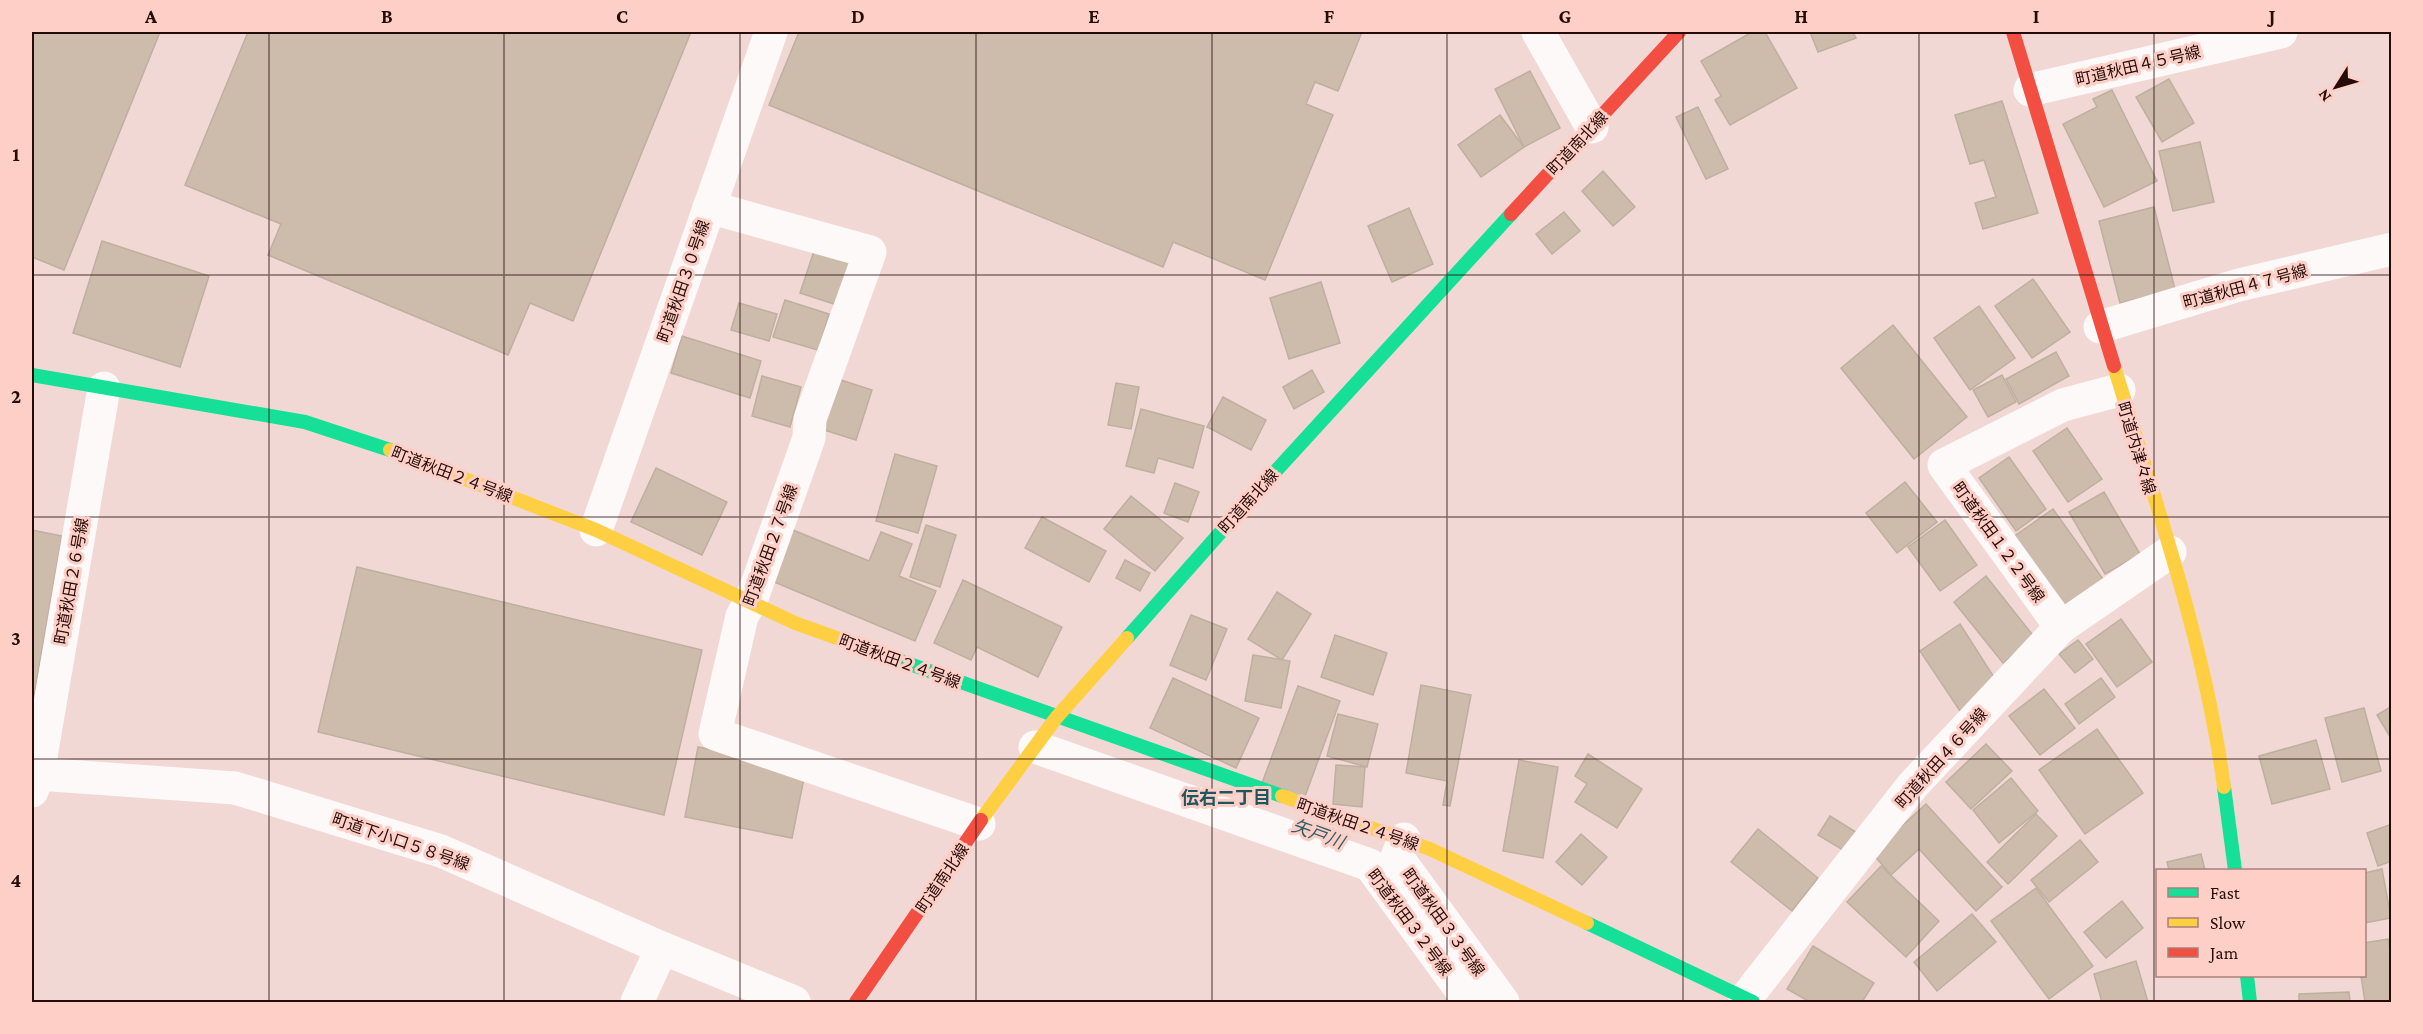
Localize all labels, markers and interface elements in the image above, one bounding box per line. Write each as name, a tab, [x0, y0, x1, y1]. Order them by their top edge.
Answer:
text: A	[144, 5, 158, 27]
text: B	[381, 5, 393, 27]
text: C	[616, 5, 628, 27]
text: D	[851, 5, 865, 27]
text: E	[1088, 5, 1100, 27]
text: F	[1324, 5, 1335, 27]
text: G	[1559, 5, 1572, 27]
text: H	[1794, 5, 1808, 27]
text: I	[2033, 5, 2040, 27]
text: J	[2267, 5, 2276, 27]
street label: 町道秋田４５号線	[2074, 43, 2202, 88]
north arrow	[2306, 57, 2366, 117]
text: N	[2314, 86, 2334, 105]
street label: 町道南北線	[1544, 108, 1611, 178]
text: 1	[12, 143, 20, 165]
street label: 町道秋田３０号線	[655, 218, 712, 344]
street label: 町道秋田４７号線	[2181, 262, 2309, 311]
text: 2	[11, 385, 21, 407]
street label: 町道内津々線	[2114, 400, 2159, 497]
street label: 町道秋田２４号線	[389, 444, 515, 505]
street label: 町道南北線	[1215, 466, 1281, 537]
street label: 町道秋田１２２号線	[1949, 479, 2048, 606]
street label: 町道秋田２７号線	[741, 482, 800, 608]
street label: 町道秋田２６号線	[52, 517, 91, 646]
text: 3	[11, 627, 21, 649]
street label: 町道秋田２４号線	[837, 632, 963, 691]
street label: 町道秋田４６号線	[1892, 705, 1991, 812]
district label: 伝右二丁目	[1181, 788, 1271, 808]
street label: 町道秋田２４号線	[1295, 796, 1421, 853]
street label: 町道下小口５８号線	[330, 810, 472, 873]
water label: 矢戸川	[1289, 815, 1349, 853]
street label: 町道南北線	[913, 840, 972, 916]
street label: 町道秋田３２号線	[1364, 866, 1455, 979]
street label: 町道秋田３３号線	[1399, 866, 1488, 979]
text: 4	[11, 869, 22, 891]
legend	[2156, 869, 2366, 977]
text: Fast	[2210, 883, 2241, 903]
text: Slow	[2210, 913, 2246, 933]
text: Jam	[2208, 943, 2239, 963]

